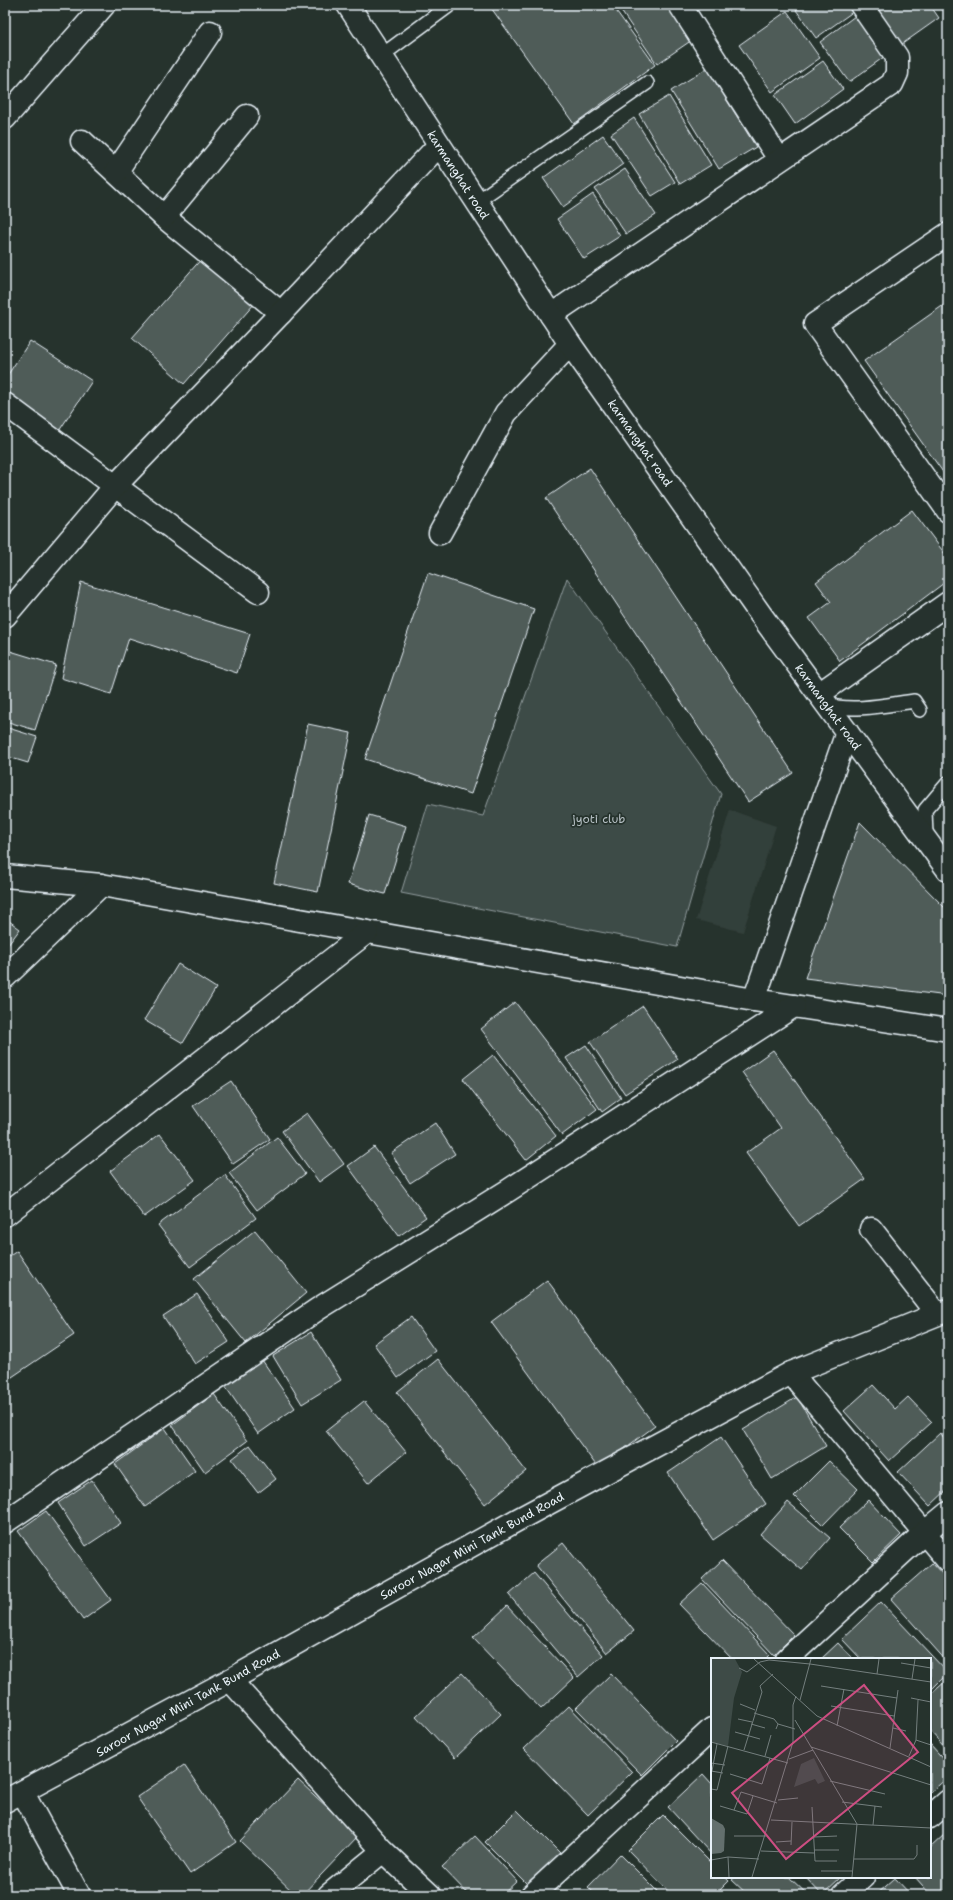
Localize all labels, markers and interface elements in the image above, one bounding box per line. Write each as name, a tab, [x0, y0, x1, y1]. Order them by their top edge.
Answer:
street label: karmanghat road	[423, 128, 493, 223]
street label: karmanghat road	[604, 396, 676, 490]
street label: karmanghat road	[791, 661, 865, 754]
park label: jyoti club	[572, 811, 625, 827]
street label: Saroor Nagar Mini Tank Bund Road	[377, 1488, 567, 1603]
street label: Saroor Nagar Mini Tank Bund Road	[93, 1645, 283, 1760]
inset map	[711, 1658, 931, 1878]

